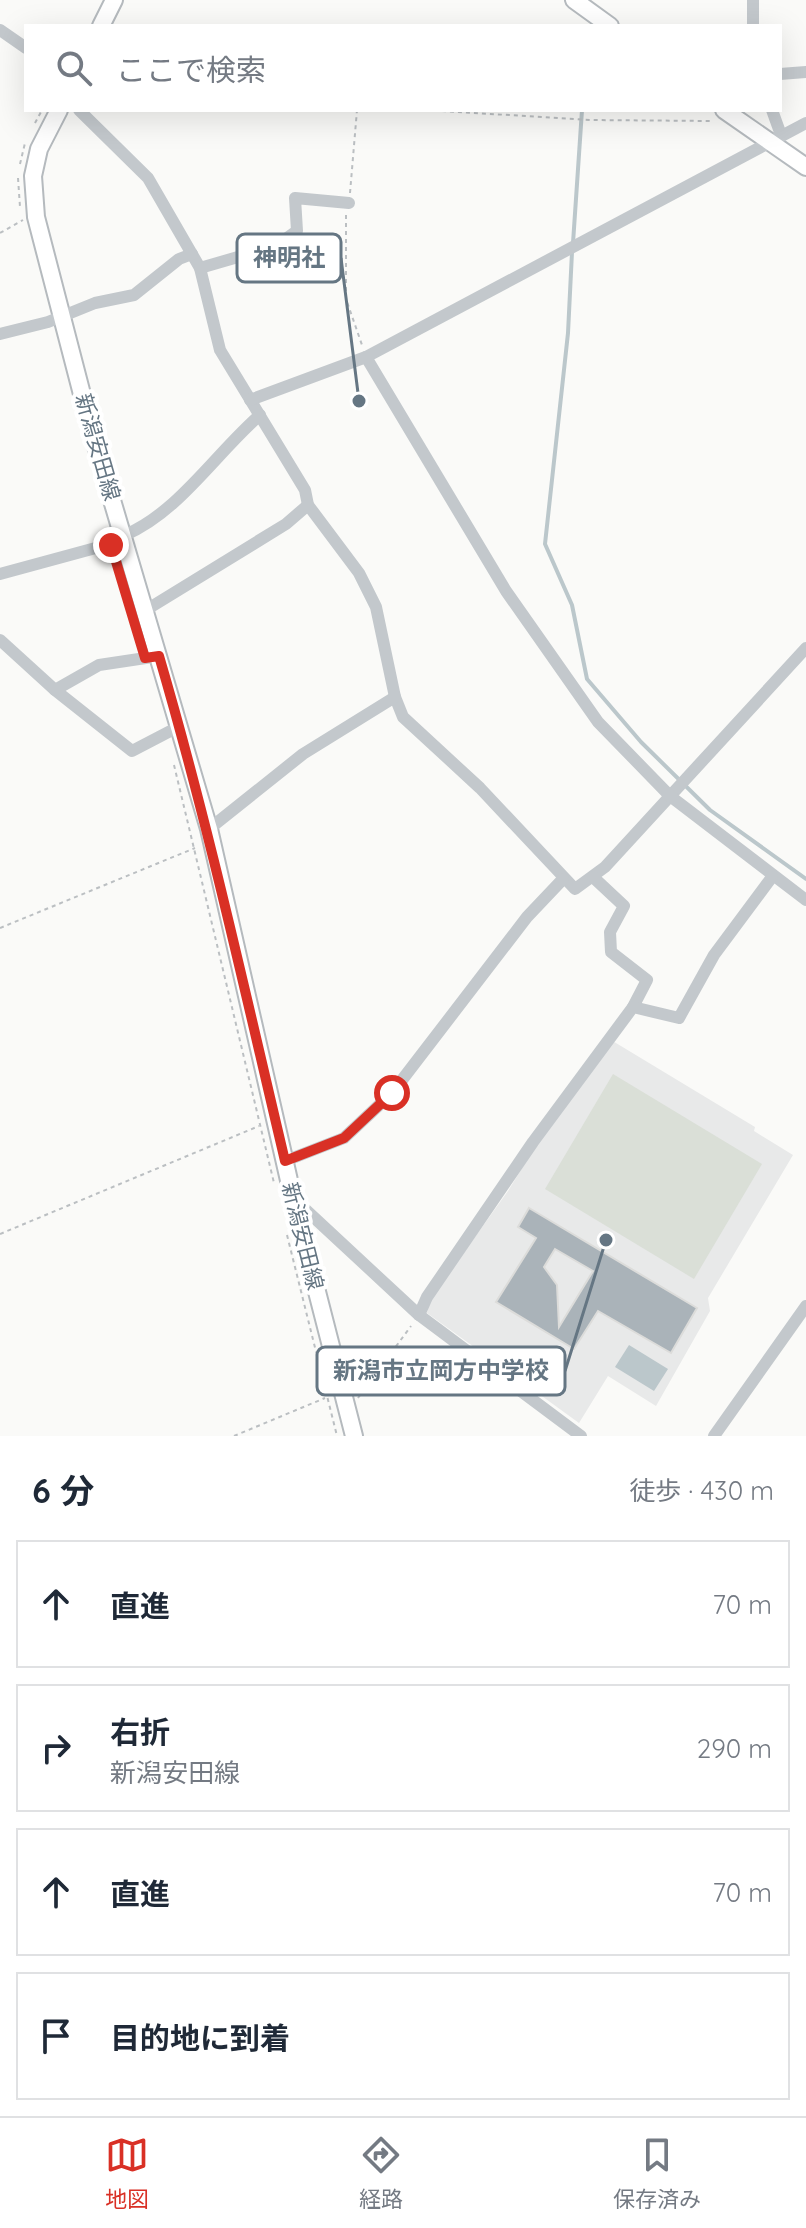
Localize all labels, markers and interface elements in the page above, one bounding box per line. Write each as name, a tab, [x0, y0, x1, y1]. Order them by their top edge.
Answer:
search box	[24, 24, 782, 112]
icon: search	[52, 46, 96, 90]
text: ここで検索	[116, 51, 266, 89]
callout: 神明社	[237, 234, 341, 282]
text: 神明社	[253, 242, 325, 272]
street label: 新潟安田線	[69, 390, 127, 504]
route end	[93, 527, 129, 563]
route start	[374, 1075, 410, 1111]
street label: 新潟安田線	[276, 1179, 330, 1293]
callout: 新潟市立岡方中学校	[317, 1347, 565, 1395]
text: 新潟市立岡方中学校	[333, 1355, 549, 1385]
text: 6 分	[32, 1469, 94, 1512]
text: 徒歩 · 430 m	[629, 1474, 774, 1507]
icon: ahead	[34, 1582, 78, 1626]
text: 直進	[110, 1587, 170, 1625]
text: 70 m	[712, 1588, 772, 1621]
text: 右折	[110, 1713, 170, 1751]
icon: right	[34, 1726, 78, 1770]
text: 290 m	[697, 1732, 772, 1765]
text: 新潟安田線	[110, 1756, 240, 1789]
icon: ahead	[34, 1870, 78, 1914]
text: 直進	[110, 1875, 170, 1913]
text: 70 m	[712, 1876, 772, 1909]
icon: arrive	[34, 2014, 78, 2058]
text: 目的地に到着	[110, 2019, 290, 2057]
tab: 地図	[105, 2133, 149, 2213]
tab: 経路	[359, 2133, 403, 2213]
tab: 保存済み	[613, 2133, 701, 2213]

